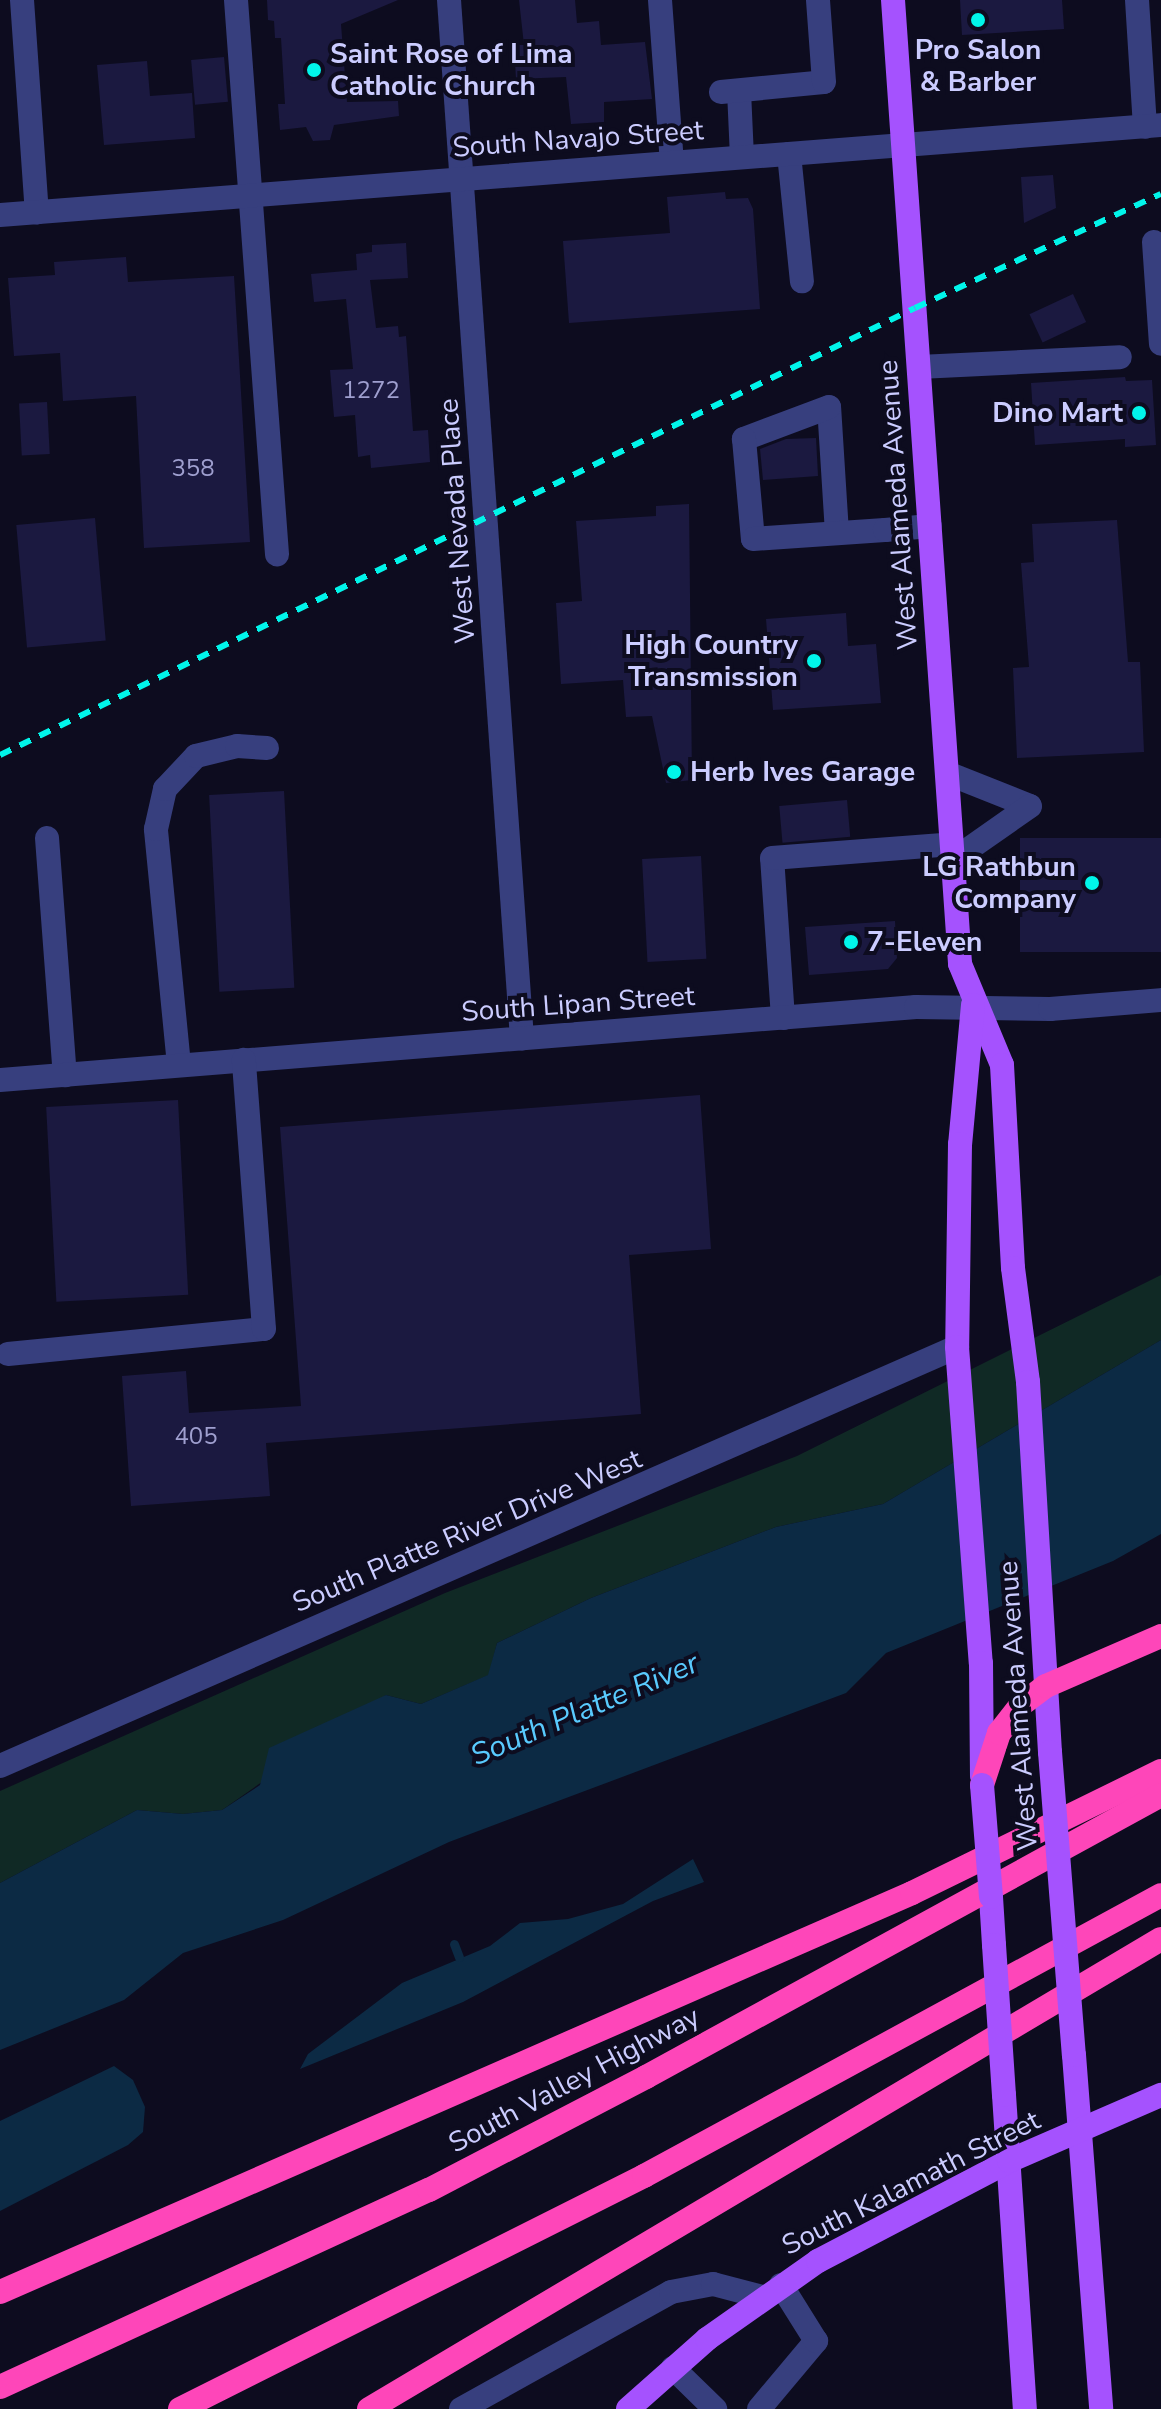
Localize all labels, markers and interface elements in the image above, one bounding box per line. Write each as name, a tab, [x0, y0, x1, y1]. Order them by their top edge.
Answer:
marker: Pro Salon & Barber	[969, 11, 987, 29]
place label: Pro Salon & Barber	[915, 33, 1041, 99]
place label: Saint Rose of Lima Catholic Church	[330, 37, 573, 103]
marker: Saint Rose of Lima Catholic Church	[305, 61, 323, 79]
street label: South Navajo Street	[451, 113, 705, 165]
street label: West Alameda Avenue	[871, 359, 925, 651]
house number: 1272	[342, 377, 400, 405]
place label: Dino Mart	[992, 396, 1123, 430]
street label: West Nevada Place	[432, 397, 482, 645]
marker: Dino Mart	[1130, 404, 1148, 422]
house number: 358	[171, 455, 215, 483]
place label: High Country Transmission	[624, 628, 798, 694]
marker: High Country Transmission	[805, 652, 823, 670]
place label: Herb Ives Garage	[690, 755, 915, 789]
marker: Herb Ives Garage	[665, 763, 683, 781]
place label: LG Rathbun Company	[922, 850, 1076, 916]
marker: LG Rathbun Company	[1083, 874, 1101, 892]
place label: 7-Eleven	[867, 925, 982, 959]
marker: 7-Eleven	[842, 933, 860, 951]
street label: South Lipan Street	[460, 979, 696, 1029]
house number: 405	[174, 1423, 218, 1451]
street label: South Platte River Drive West	[287, 1442, 647, 1620]
street label: West Alameda Avenue	[991, 1560, 1045, 1852]
water label: South Platte River	[466, 1646, 704, 1774]
street label: South Valley Highway	[443, 2000, 705, 2160]
street label: South Kalamath Street	[776, 2103, 1046, 2263]

